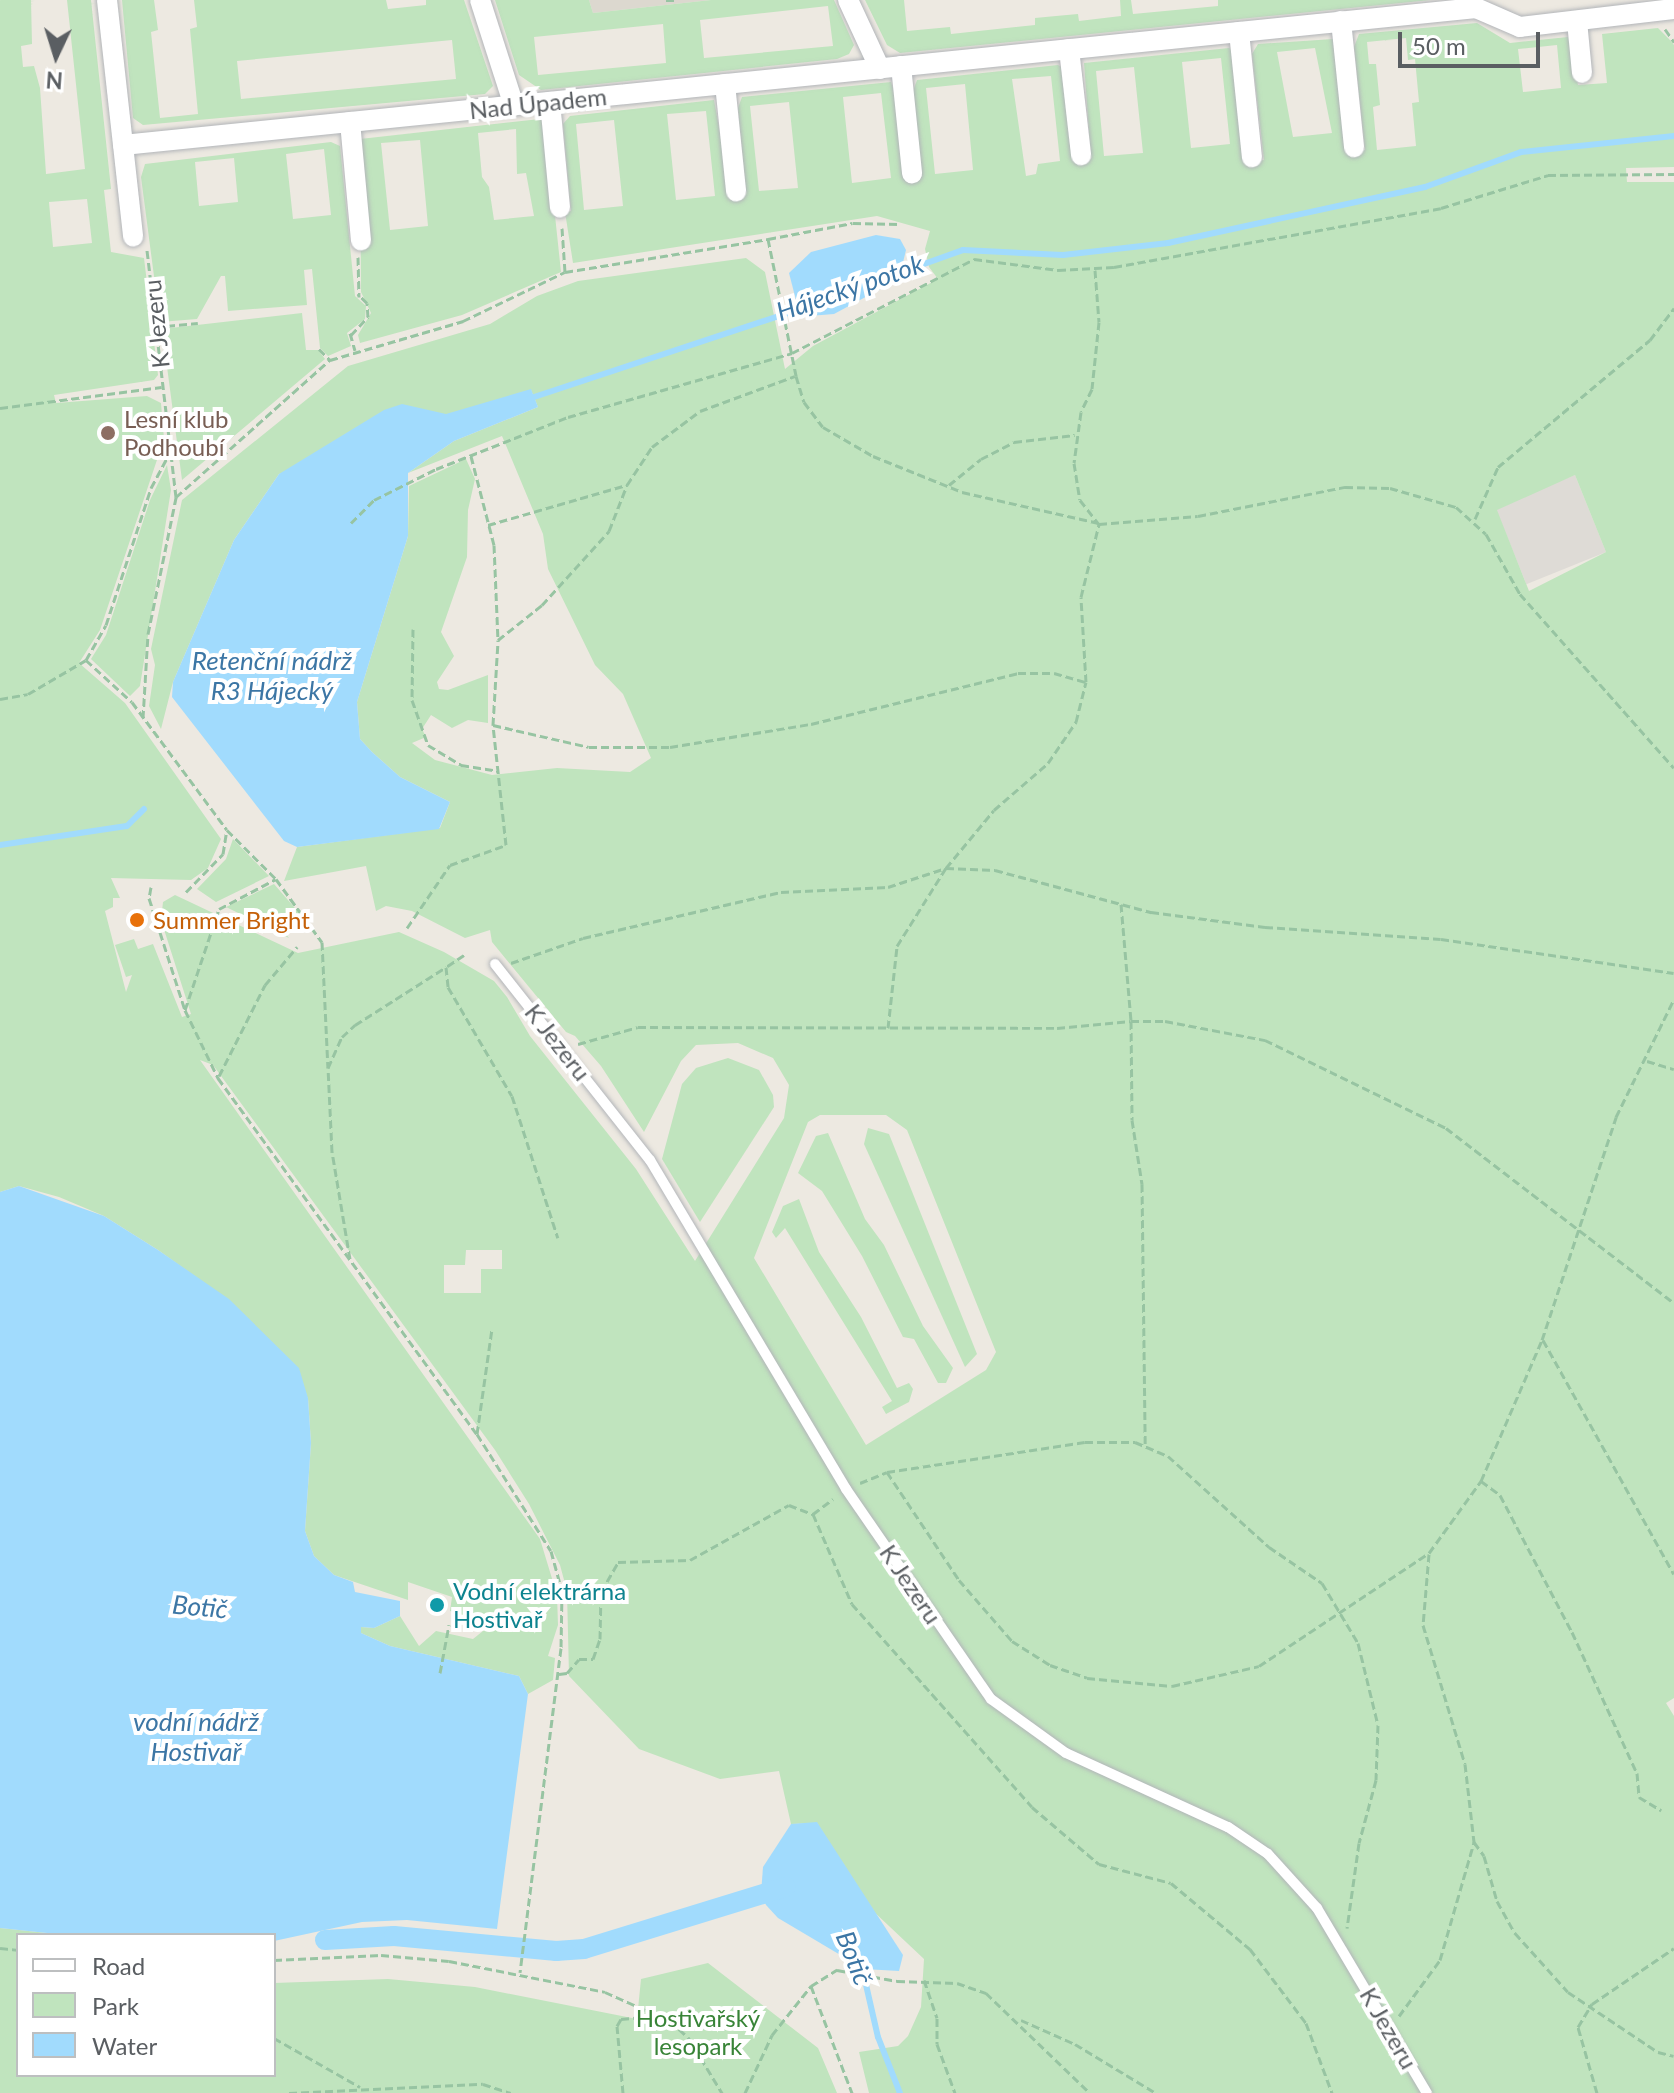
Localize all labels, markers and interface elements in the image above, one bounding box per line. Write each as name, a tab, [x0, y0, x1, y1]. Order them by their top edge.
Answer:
north arrow	[16, 16, 96, 96]
scale bar	[1402, 16, 1544, 66]
text: 50 m	[1412, 31, 1466, 60]
text: N	[45, 66, 64, 94]
street label: Nad Úpadem	[468, 81, 608, 125]
water label: Hájecký potok	[772, 248, 928, 328]
street label: K Jezeru	[137, 278, 175, 370]
place label: Lesní klub Podhoubí	[124, 405, 228, 461]
marker: Lesní klub Podhoubí	[99, 424, 117, 442]
water label: Retenční nádrž R3 Hájecký	[192, 645, 352, 706]
place label: Summer Bright	[153, 906, 310, 934]
marker: Summer Bright	[128, 911, 146, 929]
street label: K Jezeru	[519, 998, 597, 1086]
street label: K Jezeru	[874, 1539, 948, 1629]
place label: Vodní elektrárna Hostivař	[453, 1577, 626, 1633]
water label: Botič	[171, 1589, 229, 1625]
marker: Vodní elektrárna Hostivař	[428, 1596, 446, 1614]
water label: vodní nádrž Hostivař	[133, 1706, 259, 1768]
water label: Botič	[829, 1926, 879, 1990]
legend	[16, 1933, 276, 2077]
text: Road	[92, 1951, 145, 1980]
street label: K Jezeru	[1354, 1982, 1424, 2074]
text: Park	[92, 1991, 139, 2020]
park label: Hostivařský lesopark	[636, 2004, 760, 2060]
text: Water	[92, 2031, 157, 2060]

